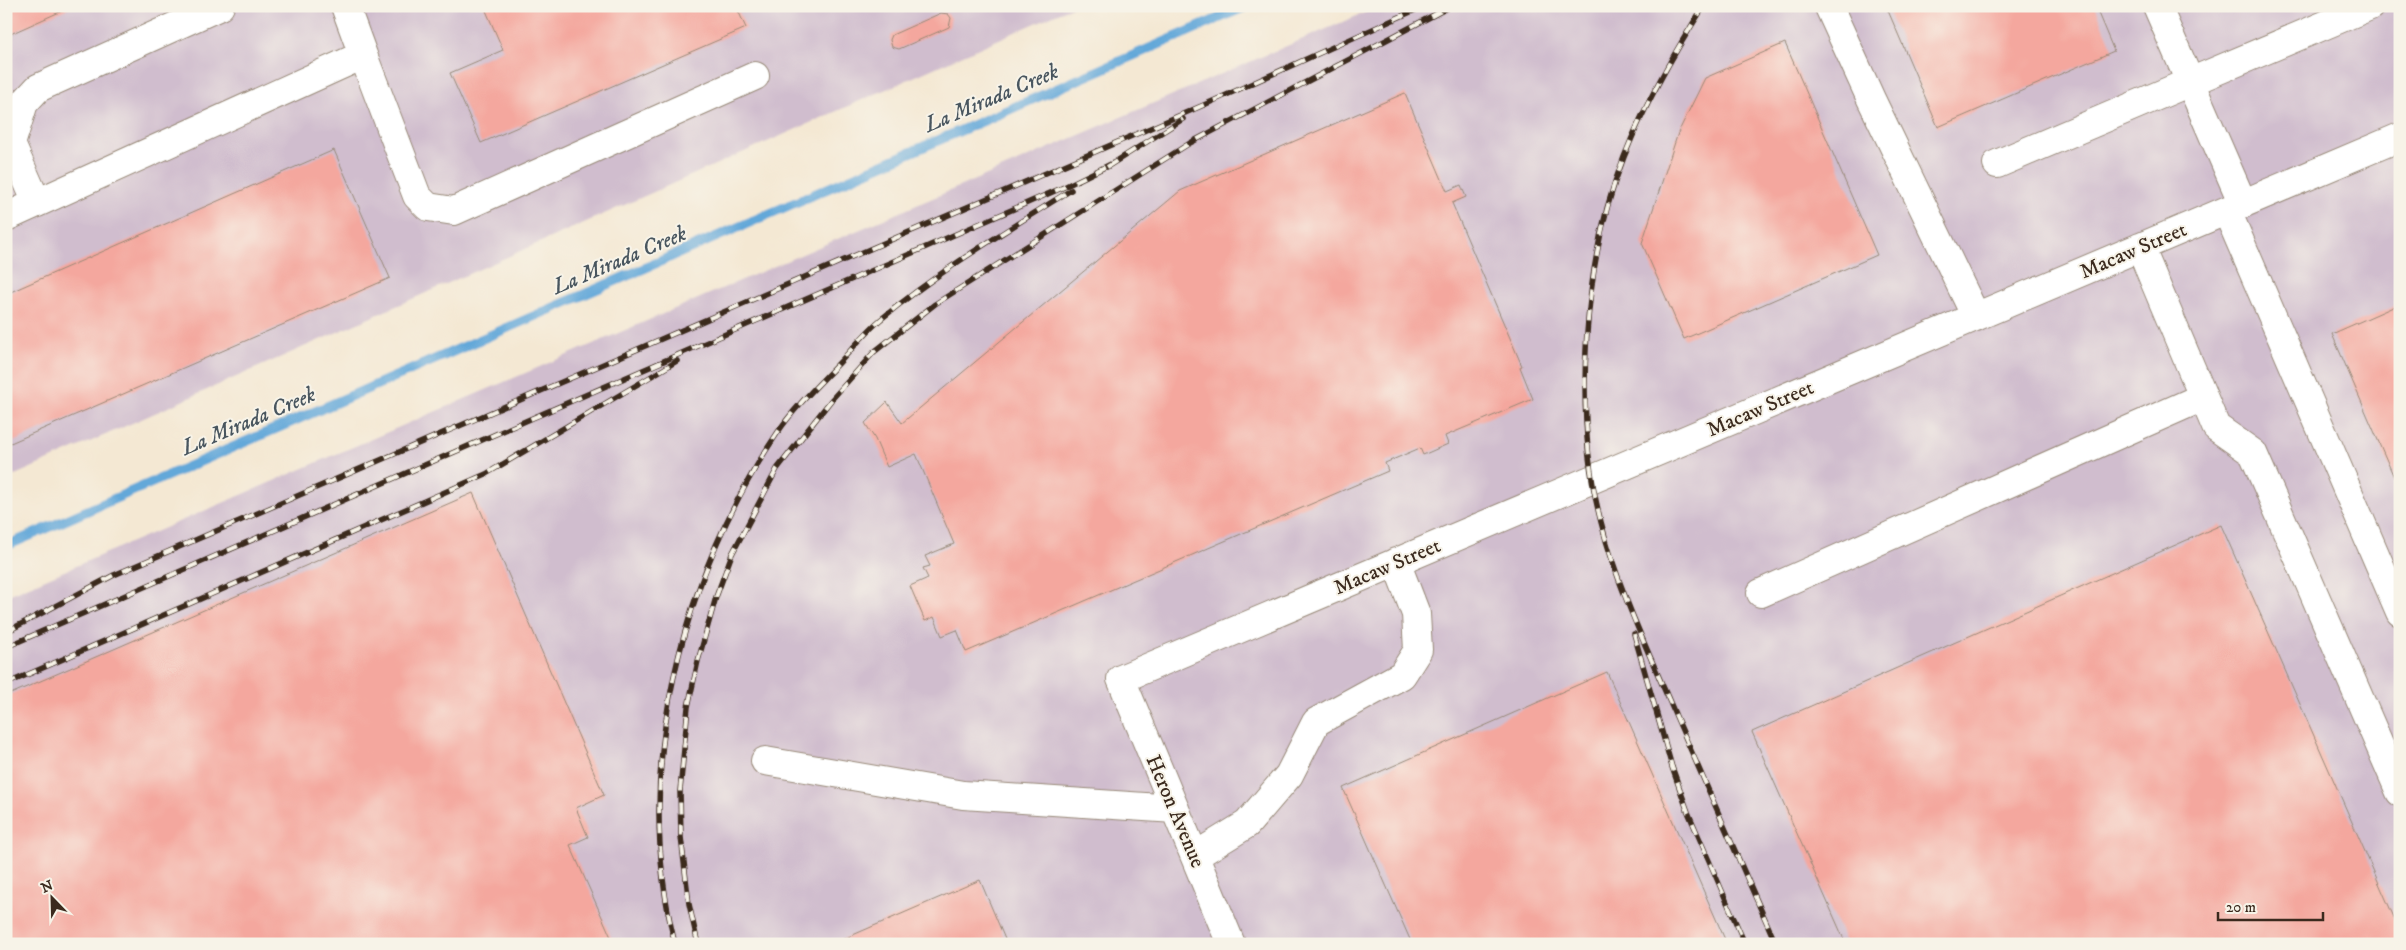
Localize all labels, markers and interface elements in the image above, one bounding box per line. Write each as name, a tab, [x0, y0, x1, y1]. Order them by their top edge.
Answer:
water label: La Mirada Creek	[919, 58, 1064, 140]
street label: Macaw Street	[2076, 217, 2191, 285]
water label: La Mirada Creek	[547, 220, 692, 302]
street label: Macaw Street	[1703, 375, 1818, 443]
water label: La Mirada Creek	[176, 381, 321, 463]
street label: Macaw Street	[1330, 533, 1445, 601]
street label: Heron Avenue	[1140, 751, 1211, 872]
north arrow	[28, 872, 78, 922]
text: N	[39, 876, 57, 897]
scale bar	[2218, 890, 2324, 922]
text: 20 m	[2226, 898, 2256, 917]

